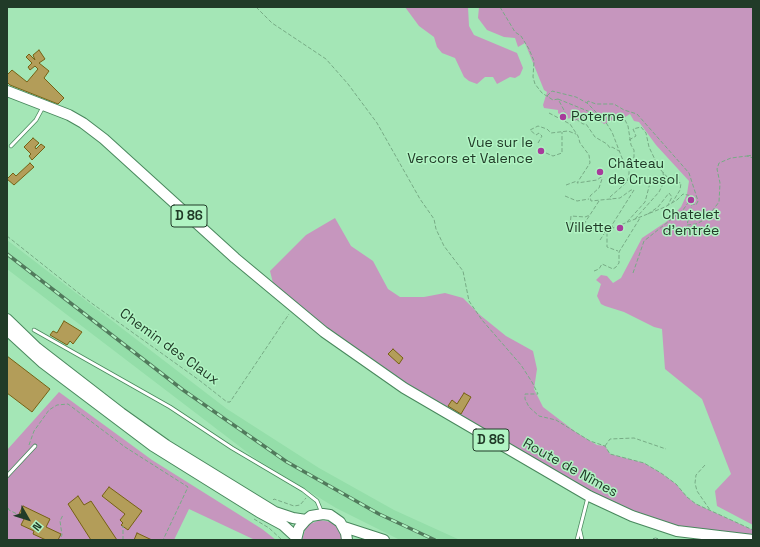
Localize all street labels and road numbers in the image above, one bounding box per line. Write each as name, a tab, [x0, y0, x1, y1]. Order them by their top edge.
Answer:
road number: D 86	[171, 205, 207, 227]
street label: Chemin des Claux	[116, 305, 222, 389]
road number: D 86	[473, 429, 509, 451]
street label: Route de Nîmes	[520, 435, 620, 501]

